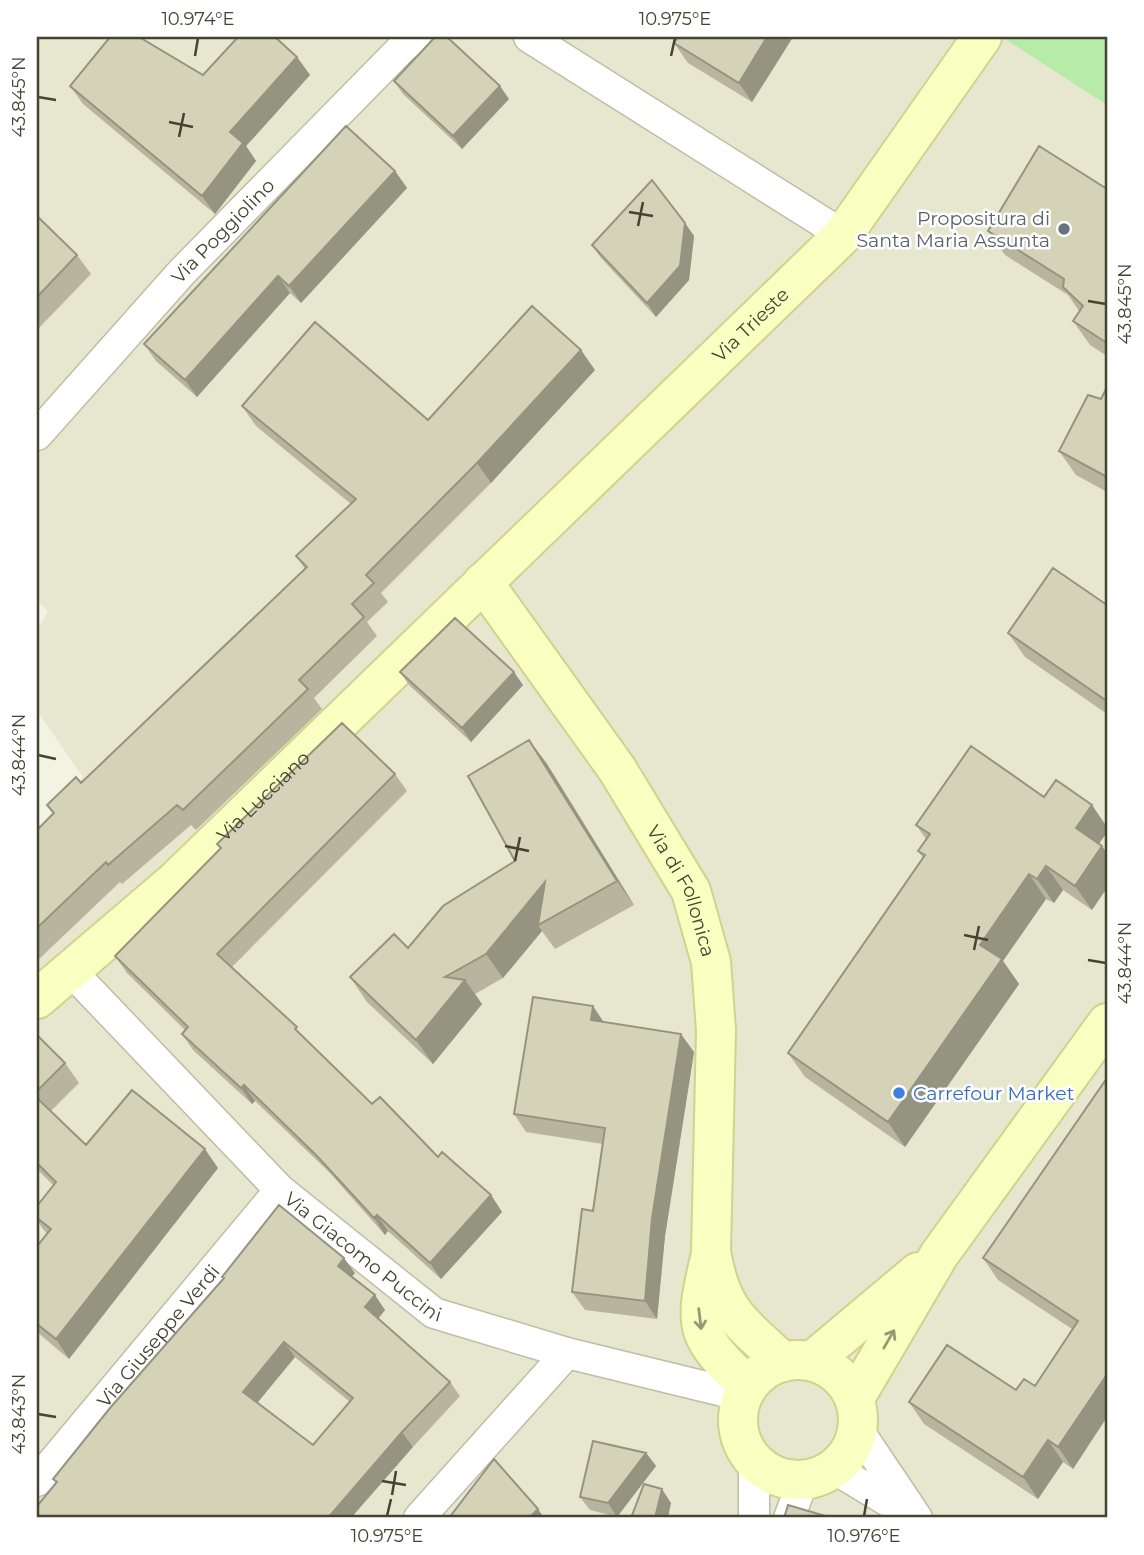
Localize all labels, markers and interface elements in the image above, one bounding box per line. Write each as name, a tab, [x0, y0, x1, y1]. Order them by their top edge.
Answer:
text: 10.974°E	[161, 8, 235, 30]
text: 10.975°E	[639, 8, 711, 30]
text: 43.845°N	[8, 56, 30, 138]
street label: Via Poggiolino	[166, 174, 279, 288]
place label: Propositura di Santa Maria Assunta	[856, 207, 1050, 252]
marker: Propositura di Santa Maria Assunta	[1056, 221, 1072, 237]
text: 43.845°N	[1114, 263, 1136, 345]
street label: Via Trieste	[707, 283, 793, 367]
text: 43.844°N	[8, 714, 30, 796]
street label: Via Lucciano	[212, 746, 314, 846]
street label: Via di Follonica	[642, 821, 720, 959]
text: 43.844°N	[1114, 922, 1136, 1004]
place label: Carrefour Market	[913, 1082, 1075, 1105]
marker: Carrefour Market	[891, 1085, 907, 1101]
street label: Via Giacomo Puccini	[280, 1187, 444, 1326]
street label: Via Giuseppe Verdi	[92, 1260, 224, 1412]
one-way arrow	[694, 1307, 707, 1330]
one-way arrow	[882, 1330, 896, 1350]
text: 43.843°N	[8, 1374, 30, 1454]
text: 10.975°E	[351, 1525, 423, 1547]
text: 10.976°E	[827, 1525, 901, 1547]

